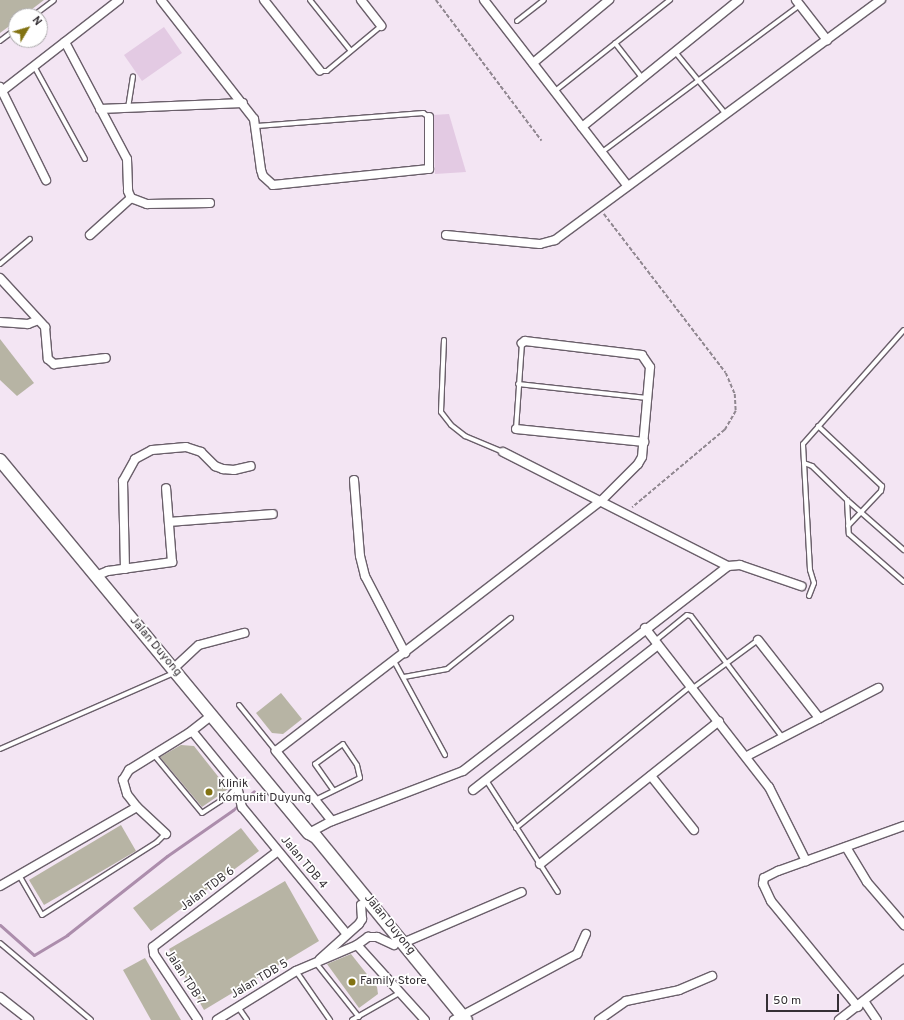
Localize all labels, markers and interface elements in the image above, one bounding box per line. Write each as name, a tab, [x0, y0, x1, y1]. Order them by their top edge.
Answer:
north arrow	[8, 8, 48, 48]
text: N	[29, 14, 45, 29]
street label: Jalan Duyong	[126, 614, 184, 680]
place label: Klinik Komuniti Duyung	[218, 778, 311, 806]
marker: Klinik Komuniti Duyung	[203, 786, 215, 798]
street label: Jalan TDB 4	[277, 833, 329, 893]
street label: Jalan TDB 6	[178, 865, 238, 915]
street label: Jalan Duyong	[360, 892, 418, 958]
street label: Jalan TDB 7	[161, 947, 207, 1009]
street label: Jalan TDB 5	[228, 957, 292, 1003]
place label: Family Store	[360, 975, 427, 989]
marker: Family Store	[347, 977, 357, 987]
scale bar	[768, 986, 841, 1012]
text: 50 m	[773, 993, 801, 1009]

